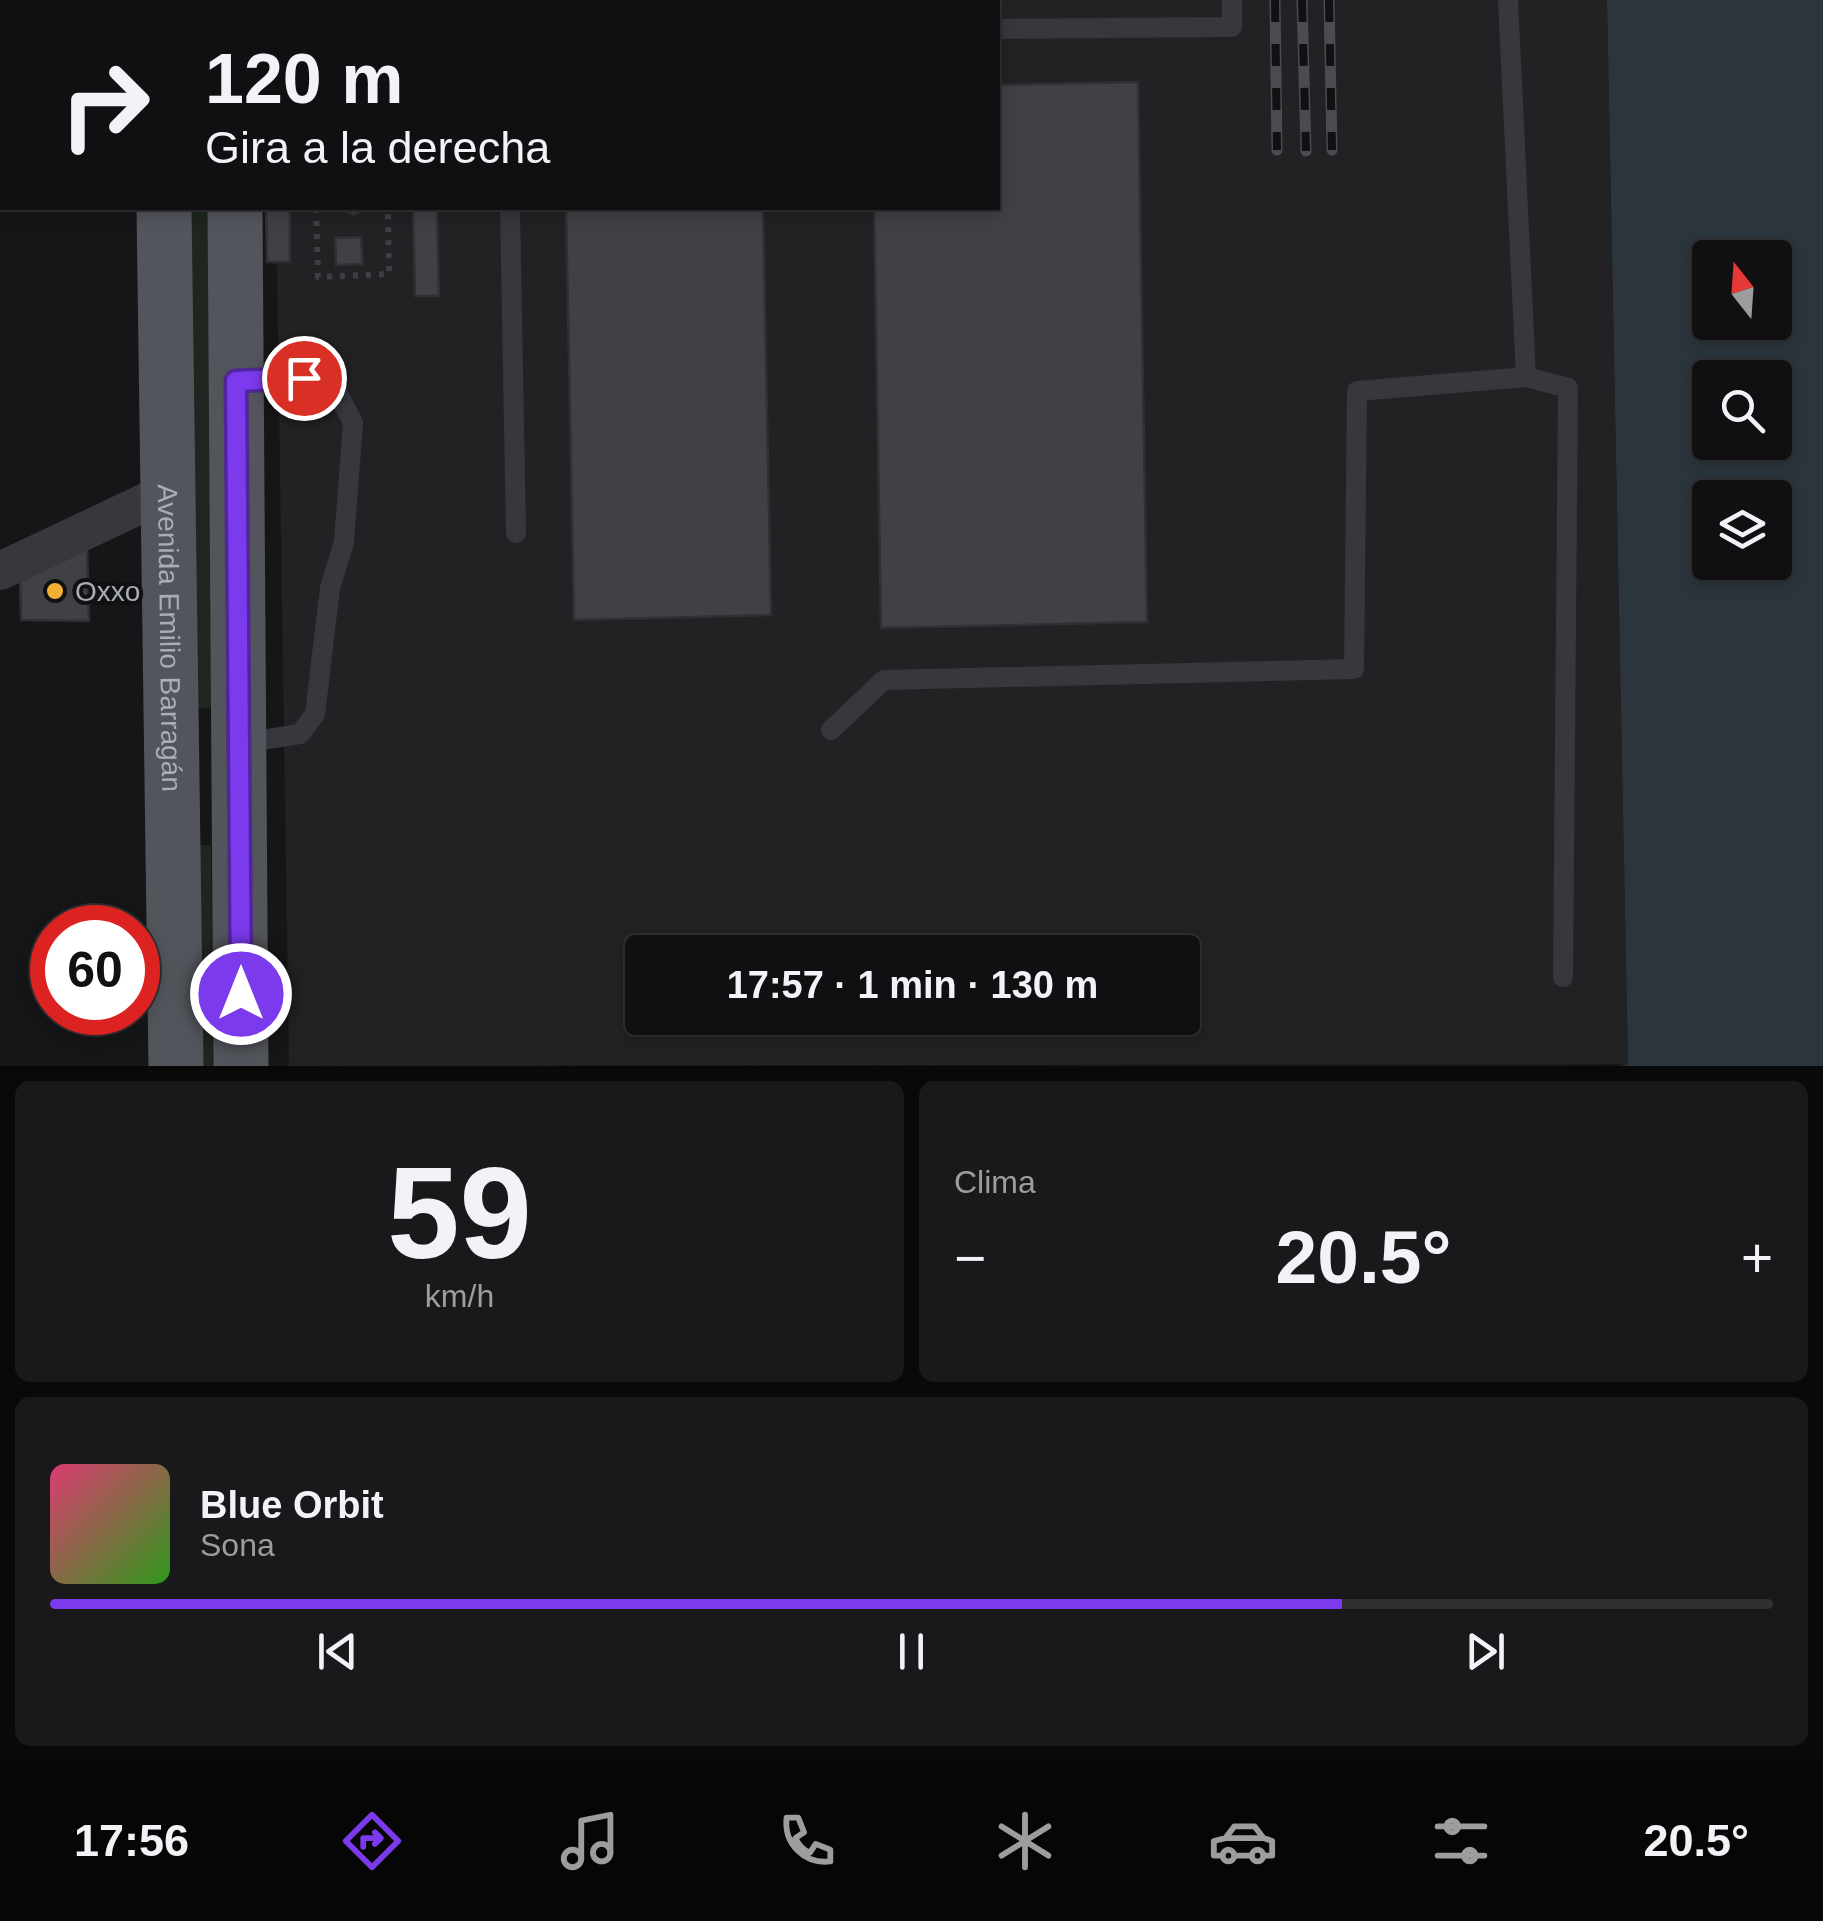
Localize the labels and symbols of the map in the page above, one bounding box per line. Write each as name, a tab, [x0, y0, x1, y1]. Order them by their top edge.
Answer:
north arrow	[1692, 240, 1792, 340]
pin	[262, 336, 347, 421]
street label: Avenida Emilio Barragán	[152, 484, 187, 792]
place label: Oxxo	[75, 576, 140, 607]
marker: Oxxo	[44, 580, 66, 602]
speed limit sign: 60	[30, 905, 160, 1035]
position arrow	[189, 942, 293, 1046]

